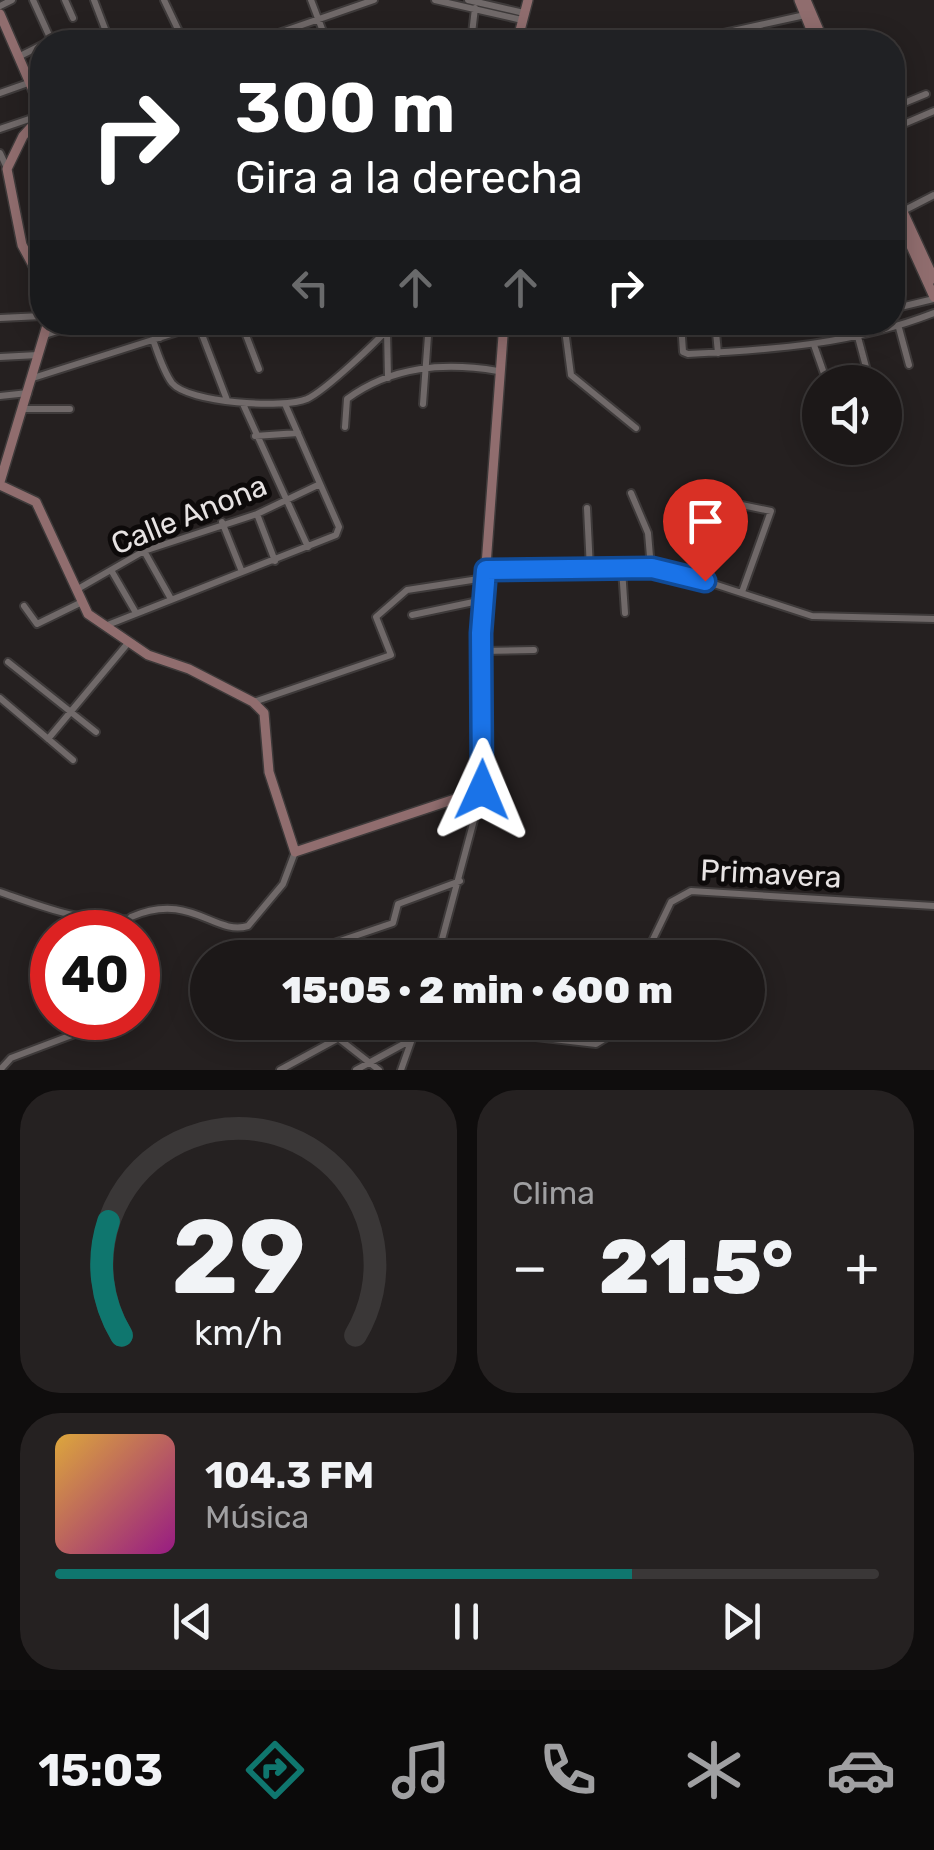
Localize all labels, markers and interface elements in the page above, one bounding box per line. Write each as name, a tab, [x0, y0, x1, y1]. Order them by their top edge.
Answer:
text: 300 m	[235, 67, 455, 150]
icon: right	[70, 70, 200, 200]
text: Gira a la derecha	[235, 151, 583, 204]
icon: left	[283, 260, 338, 315]
icon: ahead	[388, 260, 443, 315]
icon: ahead	[493, 260, 548, 315]
icon: right	[598, 260, 653, 315]
map controls	[802, 365, 902, 465]
button: sound	[802, 365, 902, 465]
street label: Calle Anona	[106, 467, 272, 563]
pin	[663, 479, 748, 582]
icon: arrive	[678, 494, 733, 549]
position arrow	[430, 738, 534, 842]
street label: Primavera	[699, 852, 843, 896]
speed limit sign: 40	[30, 910, 160, 1040]
text: 15:05 · 2 min · 600 m	[282, 967, 673, 1013]
text: Clima	[512, 1174, 595, 1212]
text: 29	[171, 1196, 306, 1319]
text: 21.5°	[599, 1223, 793, 1312]
text: −	[512, 1235, 548, 1300]
text: +	[845, 1235, 879, 1300]
text: km/h	[194, 1312, 283, 1354]
text: 104.3 FM	[205, 1452, 374, 1498]
text: Música	[205, 1498, 309, 1536]
icon: previous	[165, 1594, 220, 1649]
icon: pause	[439, 1594, 494, 1649]
icon: next	[714, 1594, 769, 1649]
icon: directions	[240, 1735, 310, 1805]
icon: music	[386, 1735, 456, 1805]
icon: phone	[533, 1735, 603, 1805]
icon: climate	[679, 1735, 749, 1805]
icon: car	[826, 1735, 896, 1805]
text: 15:03	[38, 1744, 163, 1797]

